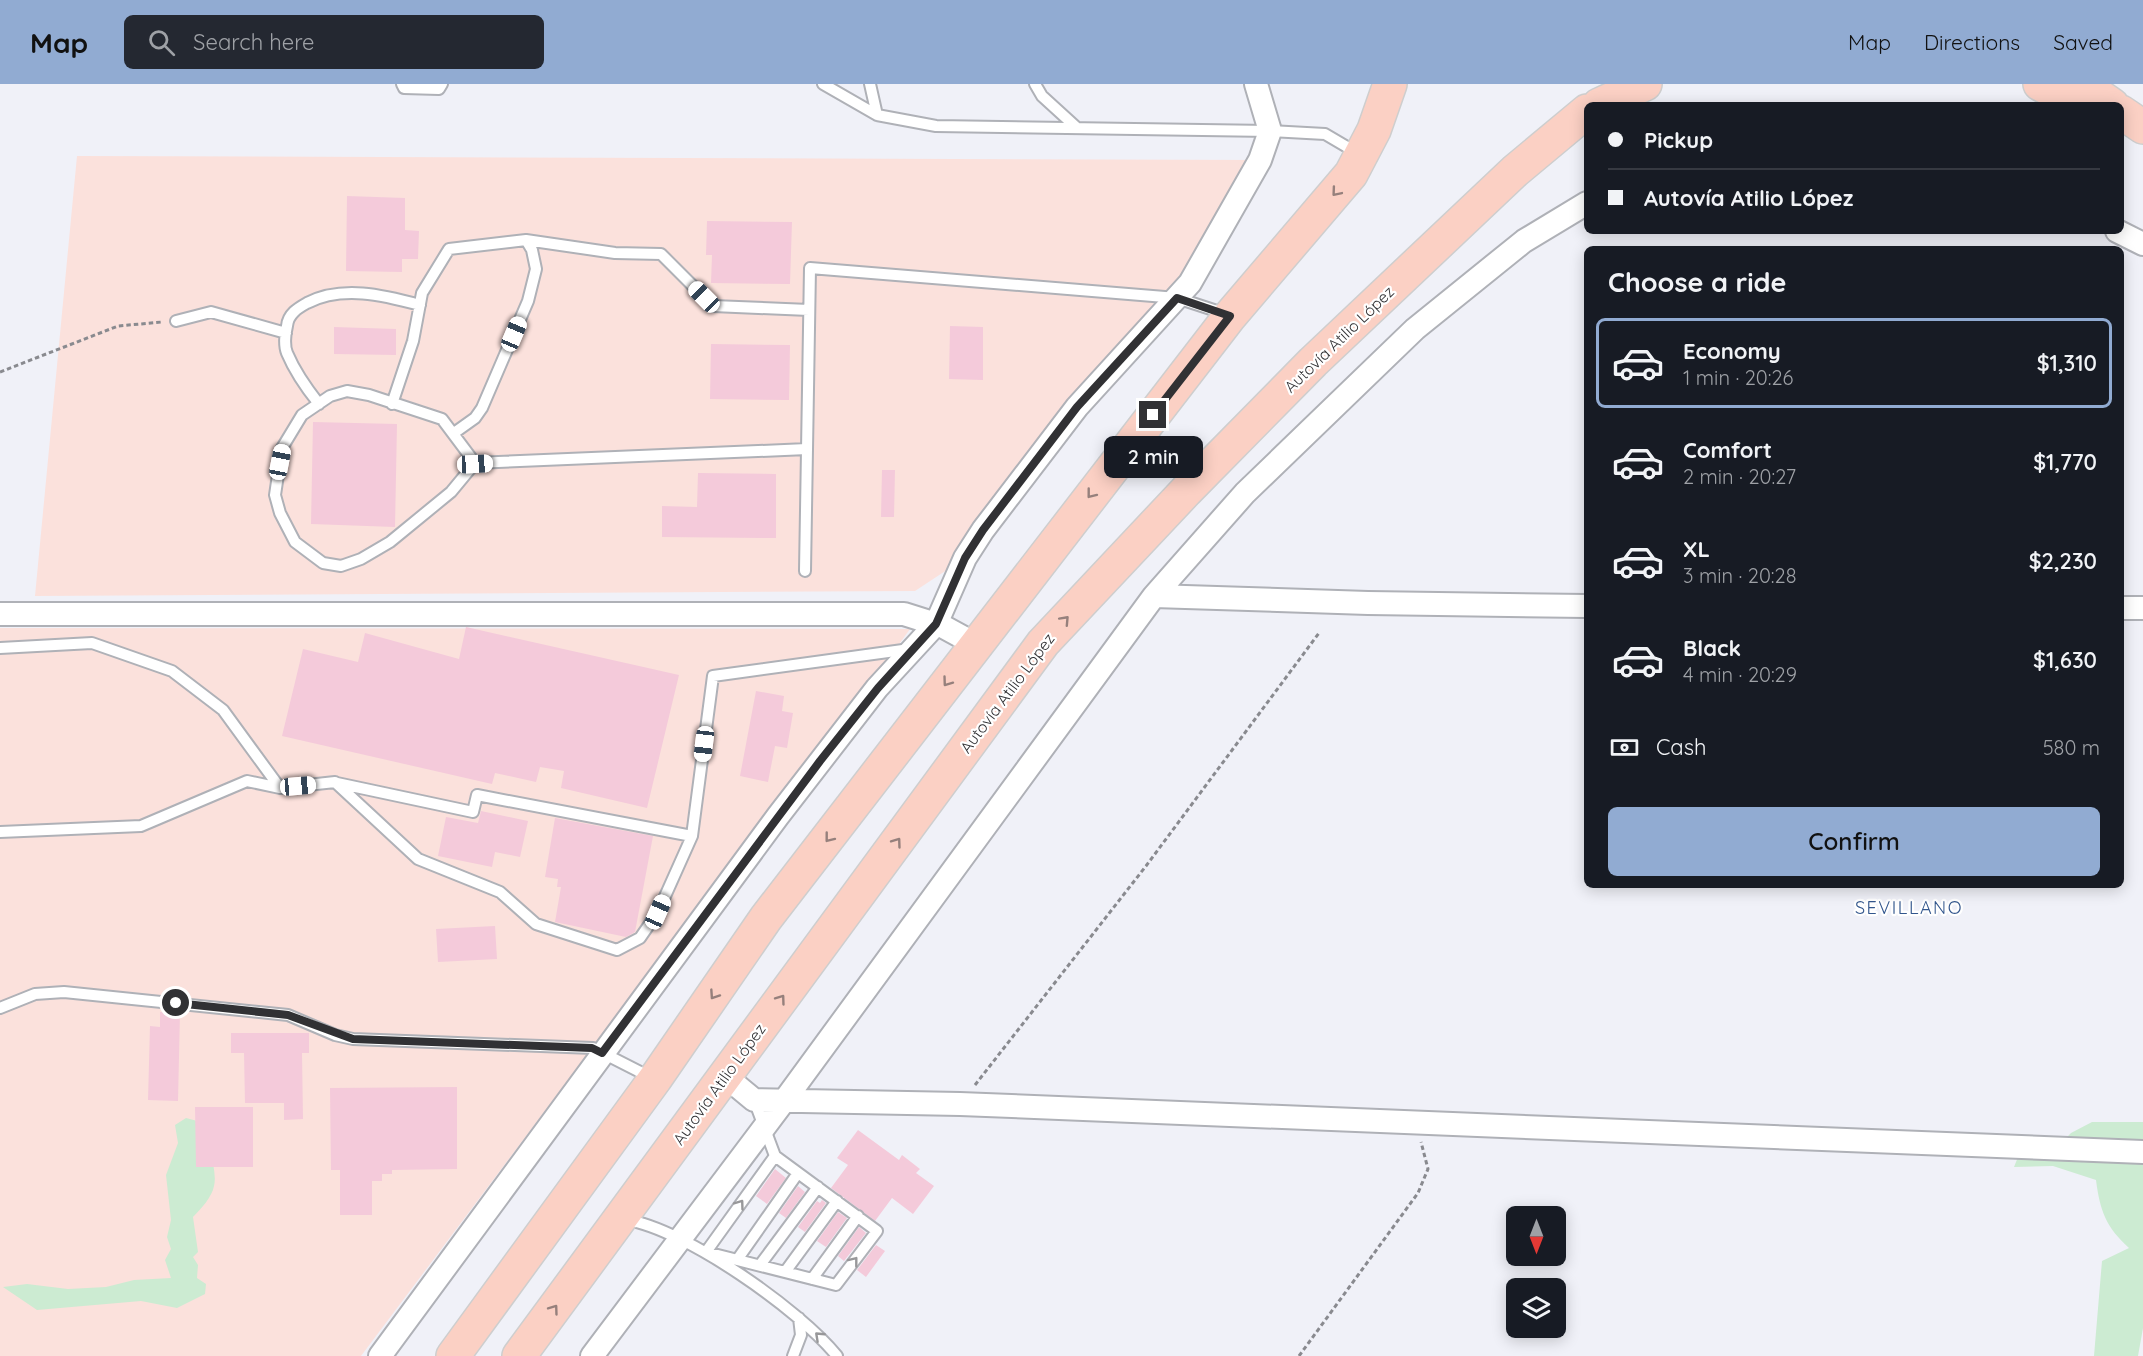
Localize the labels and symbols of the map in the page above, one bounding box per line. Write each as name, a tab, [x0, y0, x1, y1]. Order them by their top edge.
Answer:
one-way arrow	[1332, 185, 1343, 196]
car	[685, 278, 723, 316]
street label: Autovía Atilio López	[1280, 281, 1398, 397]
car	[499, 314, 529, 354]
route end	[1139, 401, 1166, 428]
callout: 2 min	[1104, 436, 1202, 478]
car	[268, 443, 292, 481]
car	[457, 454, 493, 474]
one-way arrow	[1088, 488, 1099, 499]
one-way arrow	[1058, 616, 1069, 626]
street label: Autovía Atilio López	[955, 629, 1059, 757]
one-way arrow	[943, 676, 954, 687]
car	[693, 725, 715, 763]
car	[279, 775, 317, 797]
one-way arrow	[826, 831, 837, 842]
one-way arrow	[890, 838, 901, 849]
car	[642, 892, 674, 932]
district label: SEVILLANO	[1855, 896, 1963, 919]
one-way arrow	[710, 988, 721, 999]
route start	[162, 989, 189, 1016]
one-way arrow	[774, 995, 785, 1006]
street label: Autovía Atilio López	[668, 1019, 770, 1149]
one-way arrow	[733, 1200, 744, 1211]
north arrow	[1506, 1206, 1566, 1266]
one-way arrow	[847, 1257, 858, 1268]
one-way arrow	[547, 1304, 558, 1315]
one-way arrow	[816, 1332, 826, 1343]

